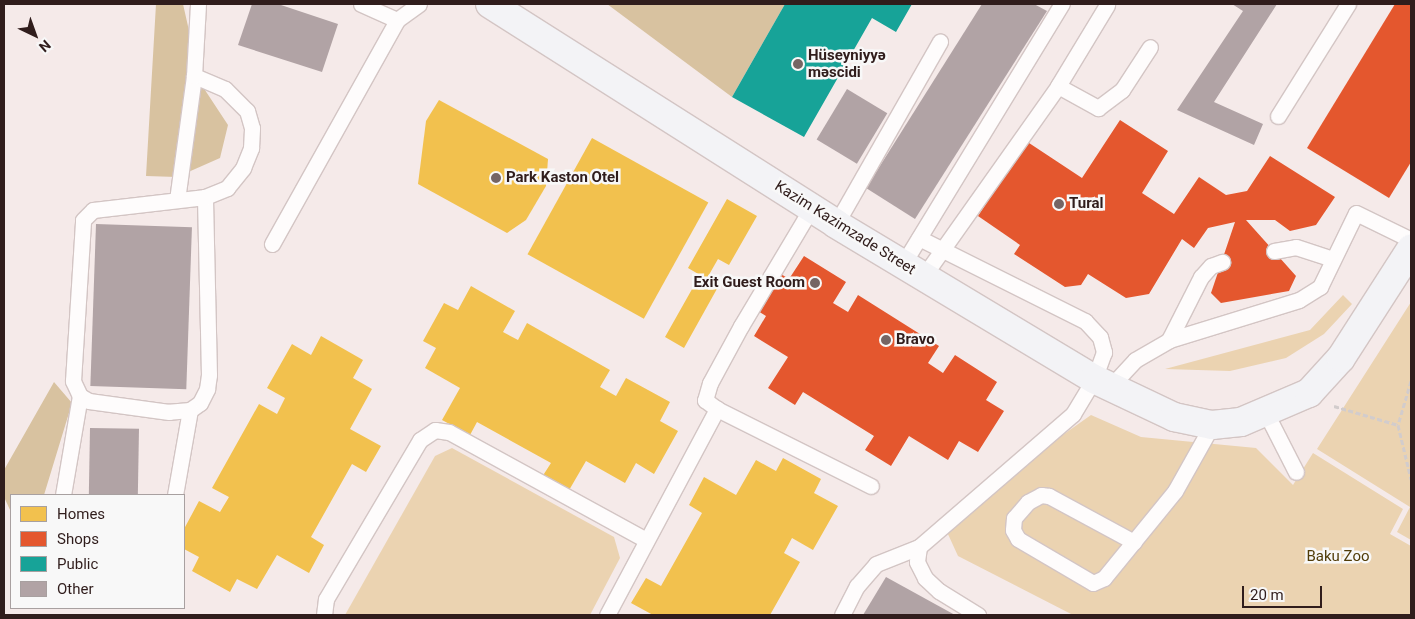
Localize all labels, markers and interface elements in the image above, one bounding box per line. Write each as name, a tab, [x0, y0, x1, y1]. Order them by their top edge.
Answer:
north arrow	[10, 10, 60, 60]
text: N	[36, 37, 54, 55]
place label: Hüseyniyyə məscidi	[808, 46, 886, 81]
marker: Hüseyniyyə məscidi	[792, 58, 804, 70]
place label: Park Kaston Otel	[506, 169, 619, 187]
marker: Park Kaston Otel	[490, 172, 502, 184]
street label: Kazim Kazimzade Street	[771, 177, 919, 279]
place label: Tural	[1069, 195, 1103, 213]
marker: Tural	[1053, 198, 1065, 210]
place label: Exit Guest Room	[693, 274, 805, 292]
marker: Exit Guest Room	[809, 277, 821, 289]
place label: Bravo	[896, 331, 935, 349]
marker: Bravo	[880, 334, 892, 346]
legend	[10, 494, 185, 609]
text: Homes	[57, 505, 105, 523]
text: Shops	[57, 530, 99, 548]
park label: Baku Zoo	[1306, 548, 1370, 566]
text: Public	[57, 555, 98, 573]
scale bar	[1245, 576, 1325, 608]
text: Other	[57, 580, 94, 598]
text: 20 m	[1250, 586, 1284, 604]

